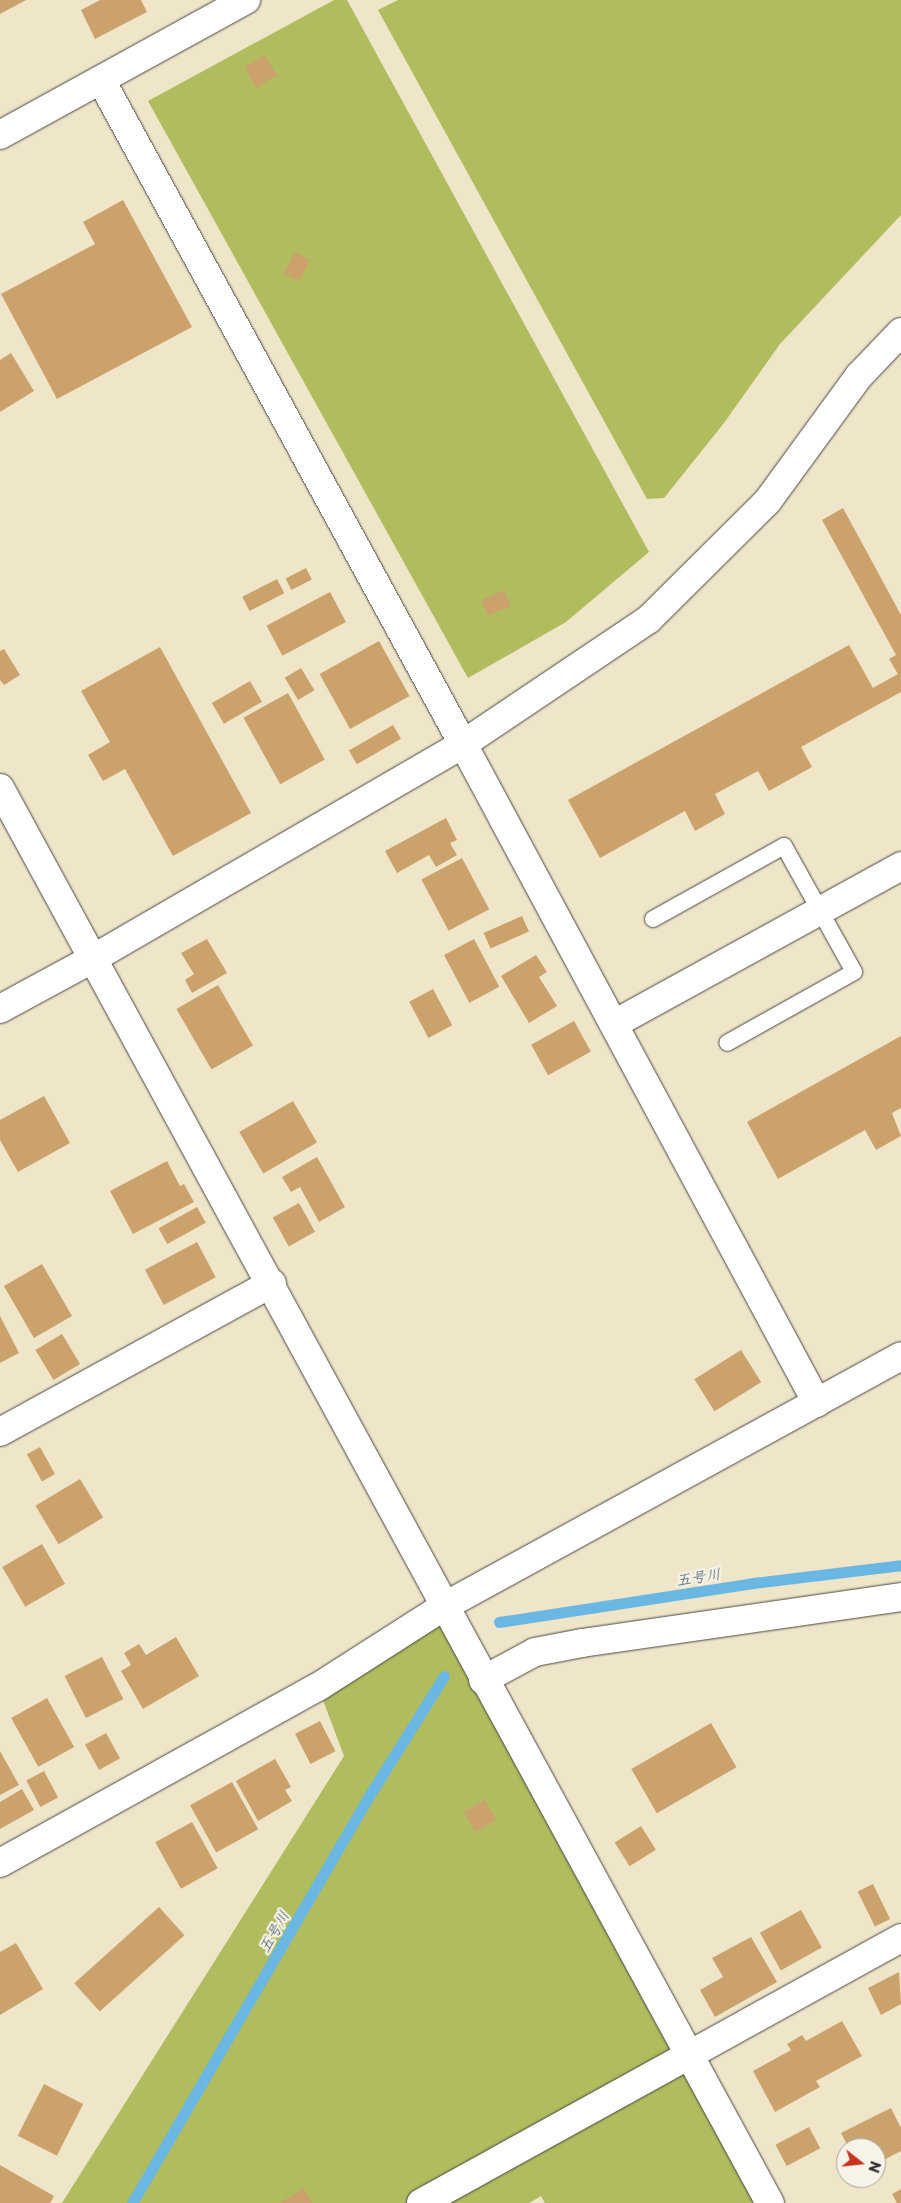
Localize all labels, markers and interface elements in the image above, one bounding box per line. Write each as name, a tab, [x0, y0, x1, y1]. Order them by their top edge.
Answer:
water label: 五号川	[674, 1564, 722, 1588]
water label: 五号川	[254, 1907, 292, 1955]
north arrow	[836, 2138, 886, 2188]
text: N	[863, 2159, 887, 2175]

